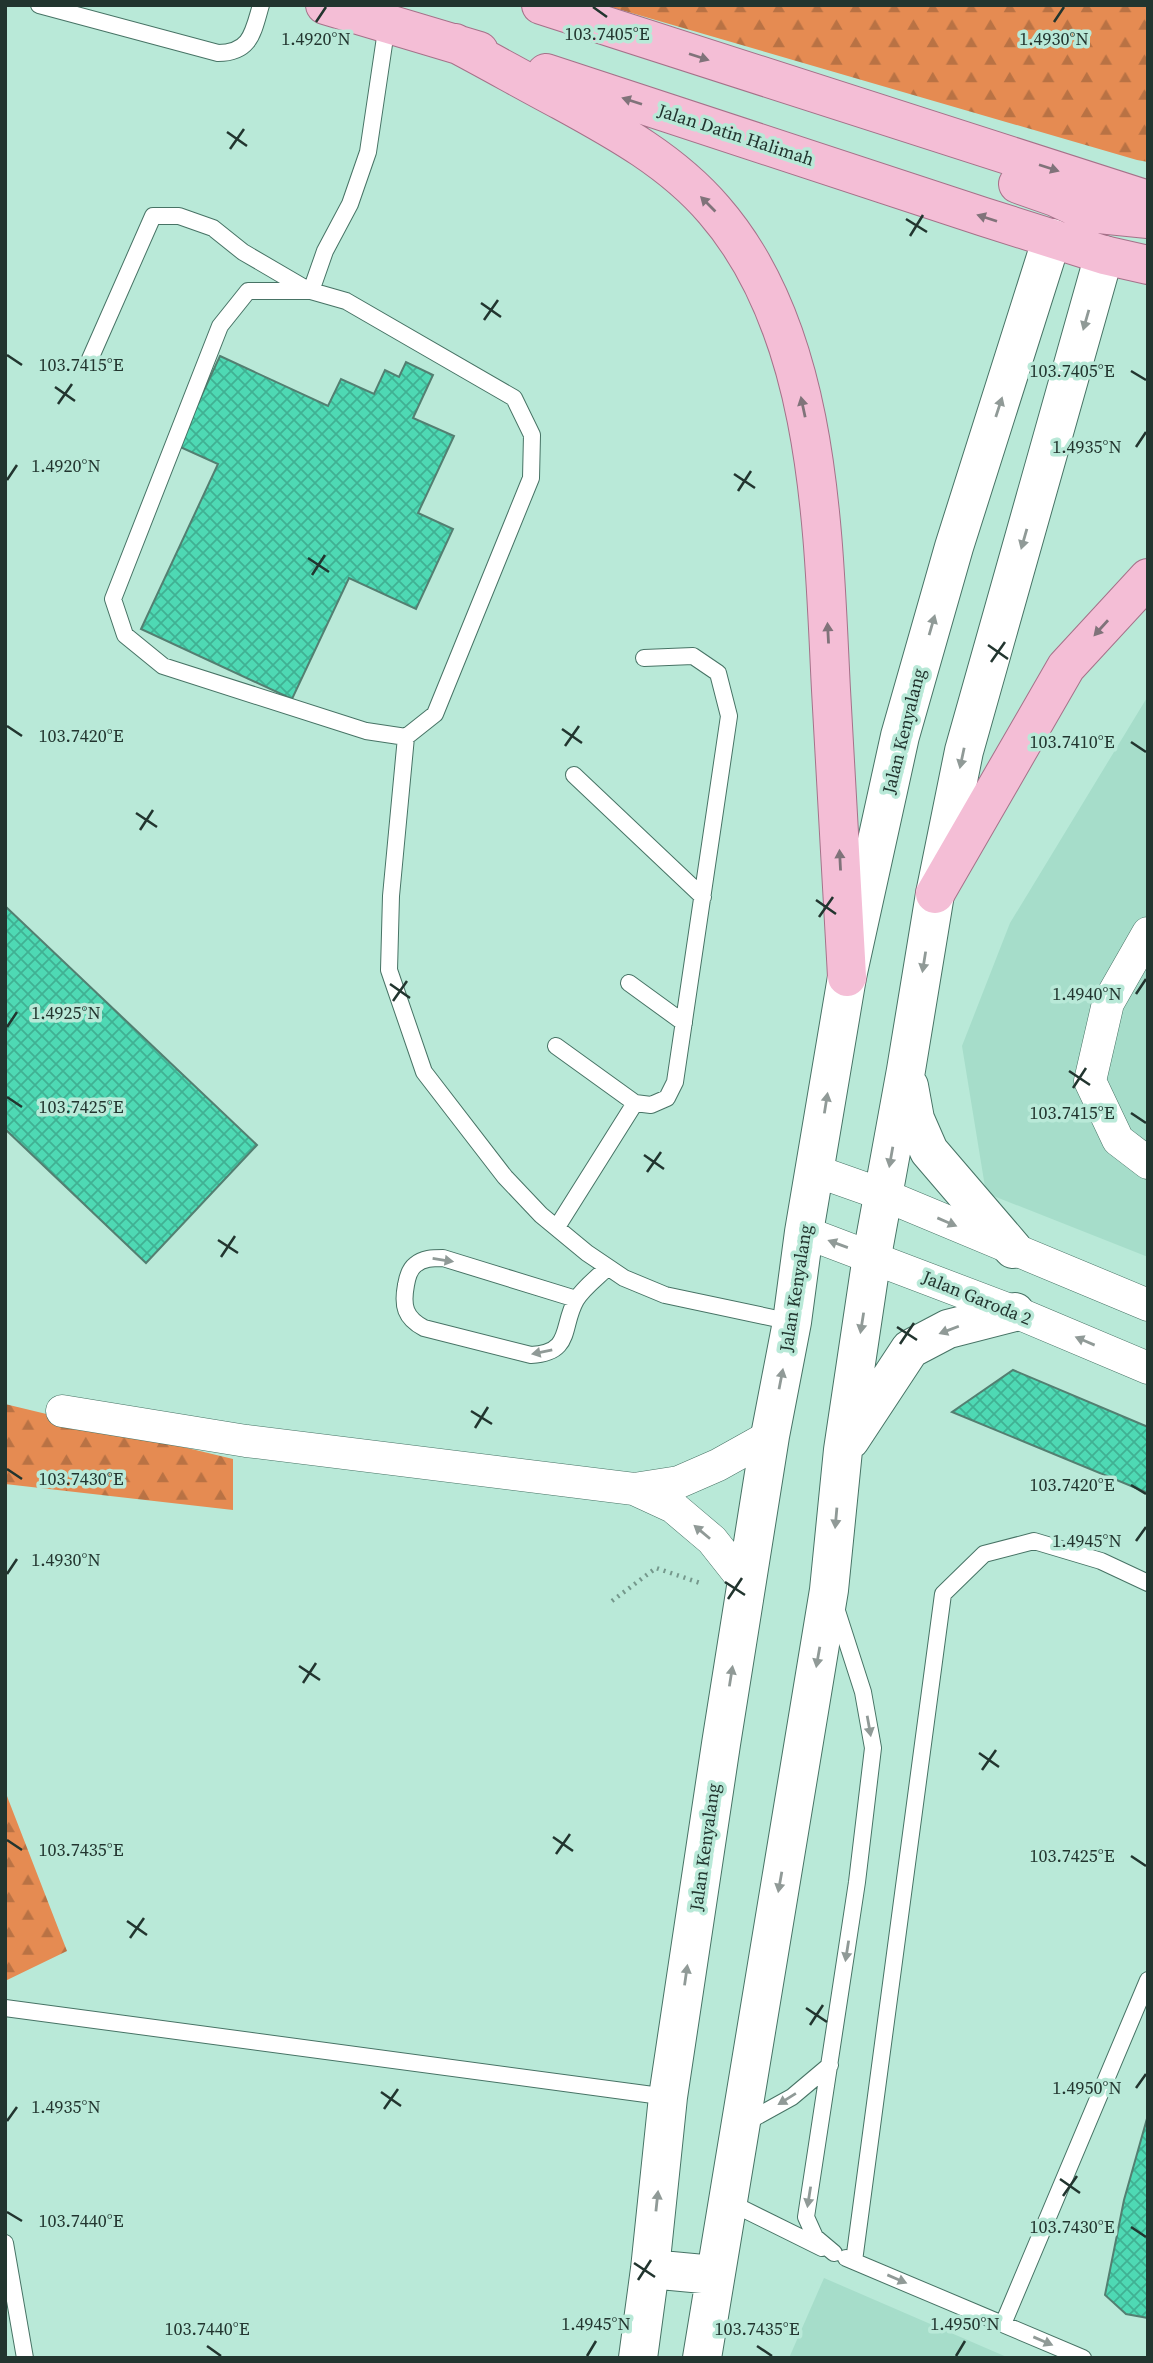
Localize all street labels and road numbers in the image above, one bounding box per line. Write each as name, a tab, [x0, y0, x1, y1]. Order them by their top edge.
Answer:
street label: Jalan Datin Halimah	[654, 97, 818, 172]
street label: Jalan Kenyalang	[876, 665, 931, 797]
street label: Jalan Kenyalang	[773, 1222, 818, 1354]
street label: Jalan Garoda 2	[918, 1264, 1036, 1331]
street label: Jalan Kenyalang	[683, 1782, 726, 1913]

